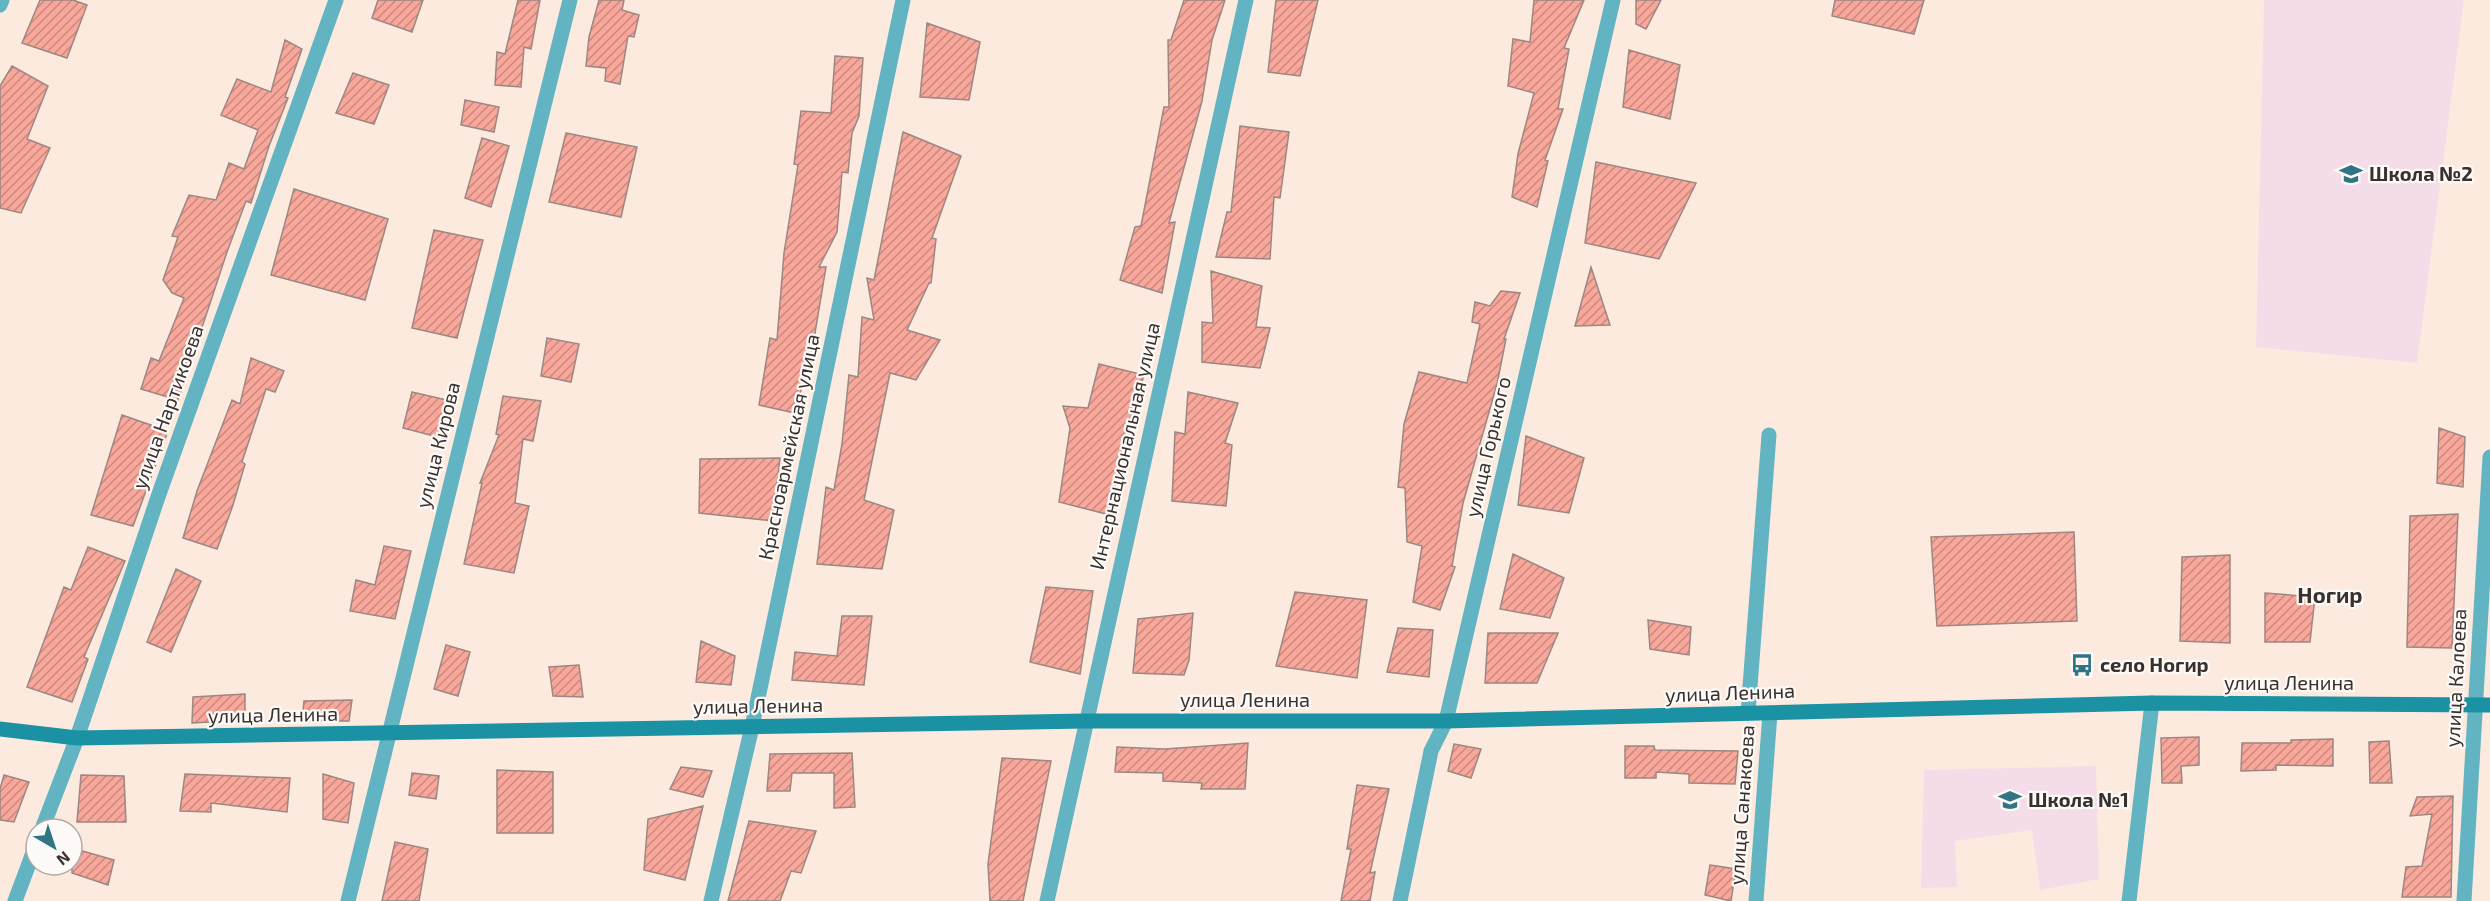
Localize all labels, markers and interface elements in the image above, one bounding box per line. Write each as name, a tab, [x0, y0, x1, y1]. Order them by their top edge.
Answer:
school or university icon: Школа №2	[2338, 161, 2364, 187]
place label: Школа №2	[2369, 161, 2473, 185]
street label: Интернациональная улица	[1084, 320, 1165, 572]
street label: улица Нартикоева	[126, 321, 209, 492]
street label: Красноармейская улица	[752, 332, 825, 562]
street label: улица Горького	[1459, 374, 1516, 520]
street label: улица Кирова	[410, 379, 465, 511]
district label: Ногир	[2297, 581, 2363, 607]
street label: улица Калоева	[2439, 608, 2472, 748]
bus stop icon: село Ногир	[2069, 652, 2095, 678]
place label: село Ногир	[2100, 652, 2209, 676]
street label: улица Ленина	[2224, 670, 2354, 695]
street label: улица Ленина	[1664, 678, 1795, 707]
street label: улица Ленина	[1180, 687, 1310, 712]
street label: улица Ленина	[693, 692, 823, 719]
street label: улица Ленина	[208, 701, 338, 728]
street label: улица Санакоева	[1723, 724, 1760, 886]
school or university icon: Школа №1	[1997, 787, 2023, 813]
place label: Школа №1	[2028, 787, 2129, 811]
north arrow	[24, 817, 84, 877]
text: N	[53, 848, 74, 870]

